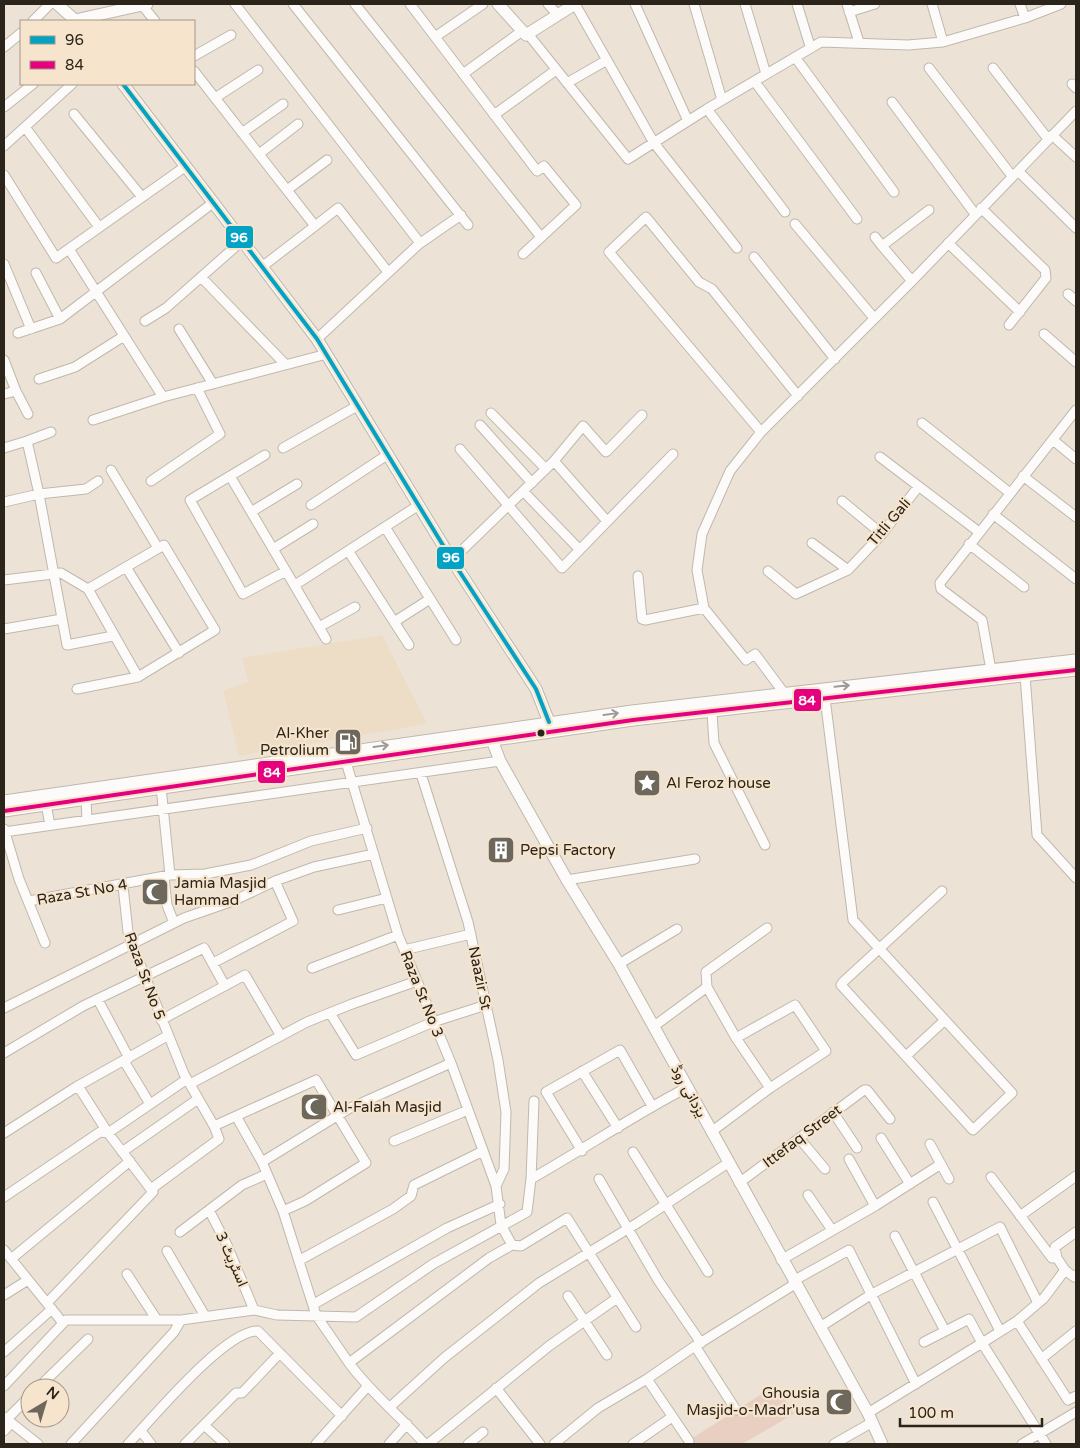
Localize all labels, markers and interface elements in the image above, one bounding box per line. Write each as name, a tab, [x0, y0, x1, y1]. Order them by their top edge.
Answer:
legend	[20, 20, 195, 85]
text: 96	[65, 31, 84, 49]
text: 84	[65, 56, 84, 74]
line badge: 96	[225, 225, 254, 249]
text: 96	[230, 229, 248, 246]
street label: Titli Gali	[864, 494, 914, 550]
line badge: 96	[436, 546, 465, 570]
text: 96	[442, 549, 460, 566]
one-way arrow	[834, 681, 850, 690]
line badge: 84	[793, 688, 822, 712]
text: 84	[798, 692, 816, 709]
one-way arrow	[603, 708, 619, 718]
place label: Al-Kher Petrolium	[260, 724, 329, 759]
fuel station icon: Al-Kher Petrolium	[333, 727, 363, 757]
unlabelled marker	[536, 728, 546, 738]
one-way arrow	[373, 741, 389, 751]
line badge: 84	[257, 760, 286, 784]
text: 84	[263, 764, 281, 781]
place icon: Al Feroz house	[632, 768, 662, 798]
place label: Al Feroz house	[666, 774, 771, 792]
building icon: Pepsi Factory	[486, 835, 516, 865]
place label: Pepsi Factory	[520, 841, 616, 859]
place label: Jamia Masjid Hammad	[174, 874, 266, 909]
street label: Raza St No 4	[35, 875, 129, 909]
mosque icon: Jamia Masjid Hammad	[140, 877, 170, 907]
street label: Raza St No 5	[121, 930, 169, 1022]
street label: Naazir St	[465, 945, 496, 1012]
street label: Raza St No 3	[396, 948, 448, 1040]
street label: یزدانی روڈ	[666, 1062, 711, 1121]
mosque icon: Al-Falah Masjid	[299, 1092, 329, 1122]
place label: Al-Falah Masjid	[333, 1098, 442, 1116]
street label: Ittefaq Street	[759, 1100, 845, 1172]
street label: اسٹریٹ 3	[212, 1229, 252, 1289]
north arrow	[20, 1378, 70, 1428]
text: N	[43, 1383, 62, 1403]
place label: Ghousia Masjid-o-Madr'usa	[686, 1384, 820, 1419]
mosque icon: Ghousia Masjid-o-Madr'usa	[824, 1387, 854, 1417]
scale bar	[900, 1396, 1042, 1428]
text: 100 m	[908, 1404, 954, 1422]

